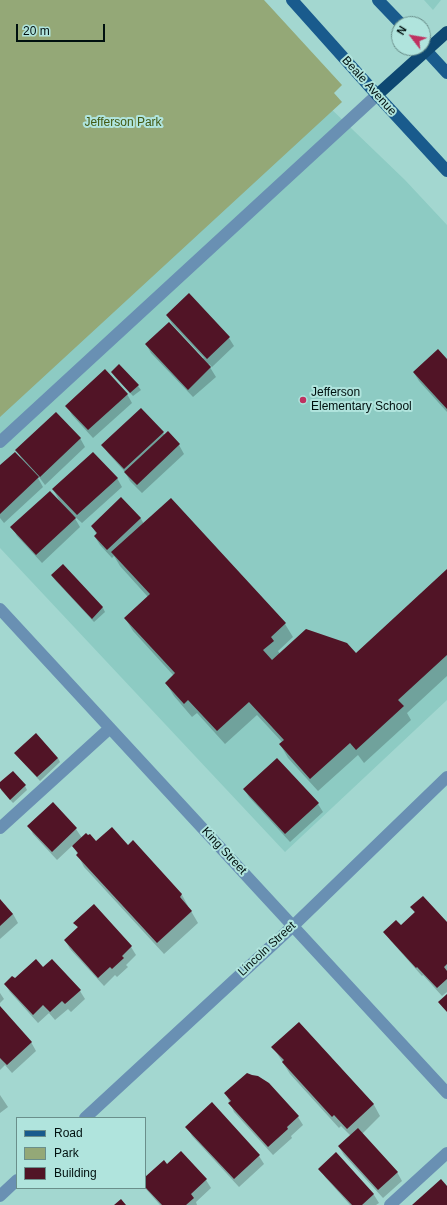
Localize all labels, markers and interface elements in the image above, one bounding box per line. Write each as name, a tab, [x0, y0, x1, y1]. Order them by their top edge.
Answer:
scale bar	[18, 16, 107, 42]
north arrow	[391, 16, 431, 56]
text: 20 m	[23, 24, 50, 38]
text: N	[394, 24, 409, 37]
street label: Beale Avenue	[339, 53, 399, 119]
park label: Jefferson Park	[84, 116, 162, 130]
place label: Jefferson Elementary School	[311, 386, 412, 414]
marker: Jefferson Elementary School	[298, 395, 308, 405]
street label: King Street	[198, 824, 250, 878]
street label: Lincoln Street	[235, 919, 299, 979]
legend	[16, 1117, 146, 1189]
text: Road	[54, 1126, 83, 1140]
text: Park	[54, 1146, 79, 1160]
text: Building	[54, 1166, 97, 1180]

